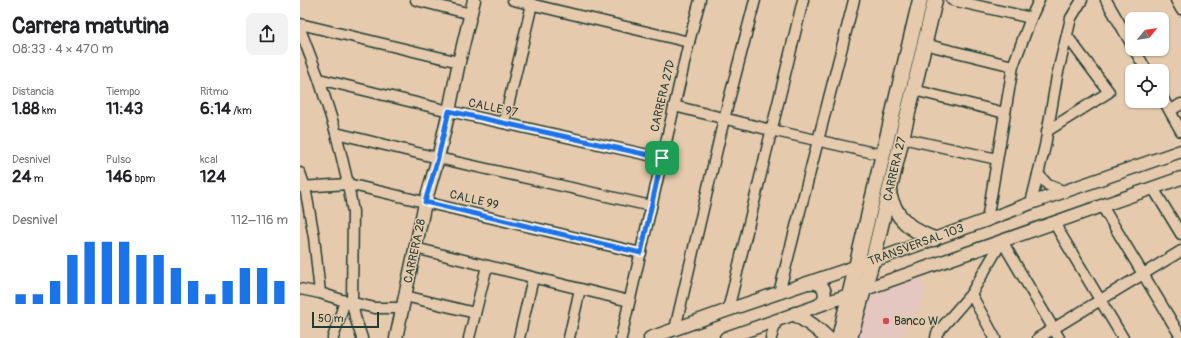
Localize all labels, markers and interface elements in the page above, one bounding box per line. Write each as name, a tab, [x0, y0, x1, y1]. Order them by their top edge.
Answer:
text: Carrera matutina	[12, 12, 169, 40]
north arrow	[1125, 12, 1169, 56]
map controls	[1125, 12, 1169, 108]
button: share	[246, 13, 288, 55]
text: 08:33 · 4 × 470 m	[12, 41, 113, 57]
street label: CARRERA 27D	[647, 58, 679, 133]
button: locate	[1125, 64, 1169, 108]
text: Distancia	[12, 85, 54, 98]
text: Tiempo	[106, 85, 140, 98]
text: Ritmo	[200, 85, 228, 98]
street label: CALLE 97	[467, 95, 520, 121]
text: 1.88	[12, 98, 40, 119]
text: 11:43	[106, 98, 143, 119]
text: 6:14	[200, 98, 231, 119]
text: km	[40, 104, 56, 117]
text: /km	[231, 104, 252, 117]
street label: CARRERA 27	[880, 135, 910, 203]
pin	[645, 141, 679, 175]
icon: arrive	[651, 147, 673, 169]
text: Desnivel	[12, 153, 51, 166]
text: Pulso	[106, 153, 131, 166]
text: kcal	[200, 153, 218, 166]
text: 24	[12, 166, 31, 187]
text: 146	[106, 166, 132, 187]
text: 124	[200, 166, 226, 187]
text: m	[31, 172, 44, 185]
text: bpm	[132, 172, 155, 185]
street label: CALLE 99	[448, 187, 500, 213]
text: Desnivel	[12, 212, 58, 228]
text: 112–116 m	[231, 212, 288, 228]
street label: CARRERA 28	[401, 217, 429, 285]
street label: TRANSVERSAL 103	[866, 221, 966, 269]
scale bar	[312, 310, 379, 329]
text: 50 m	[318, 312, 344, 325]
place label: Banco W	[894, 314, 938, 329]
marker: Banco W	[881, 316, 891, 326]

